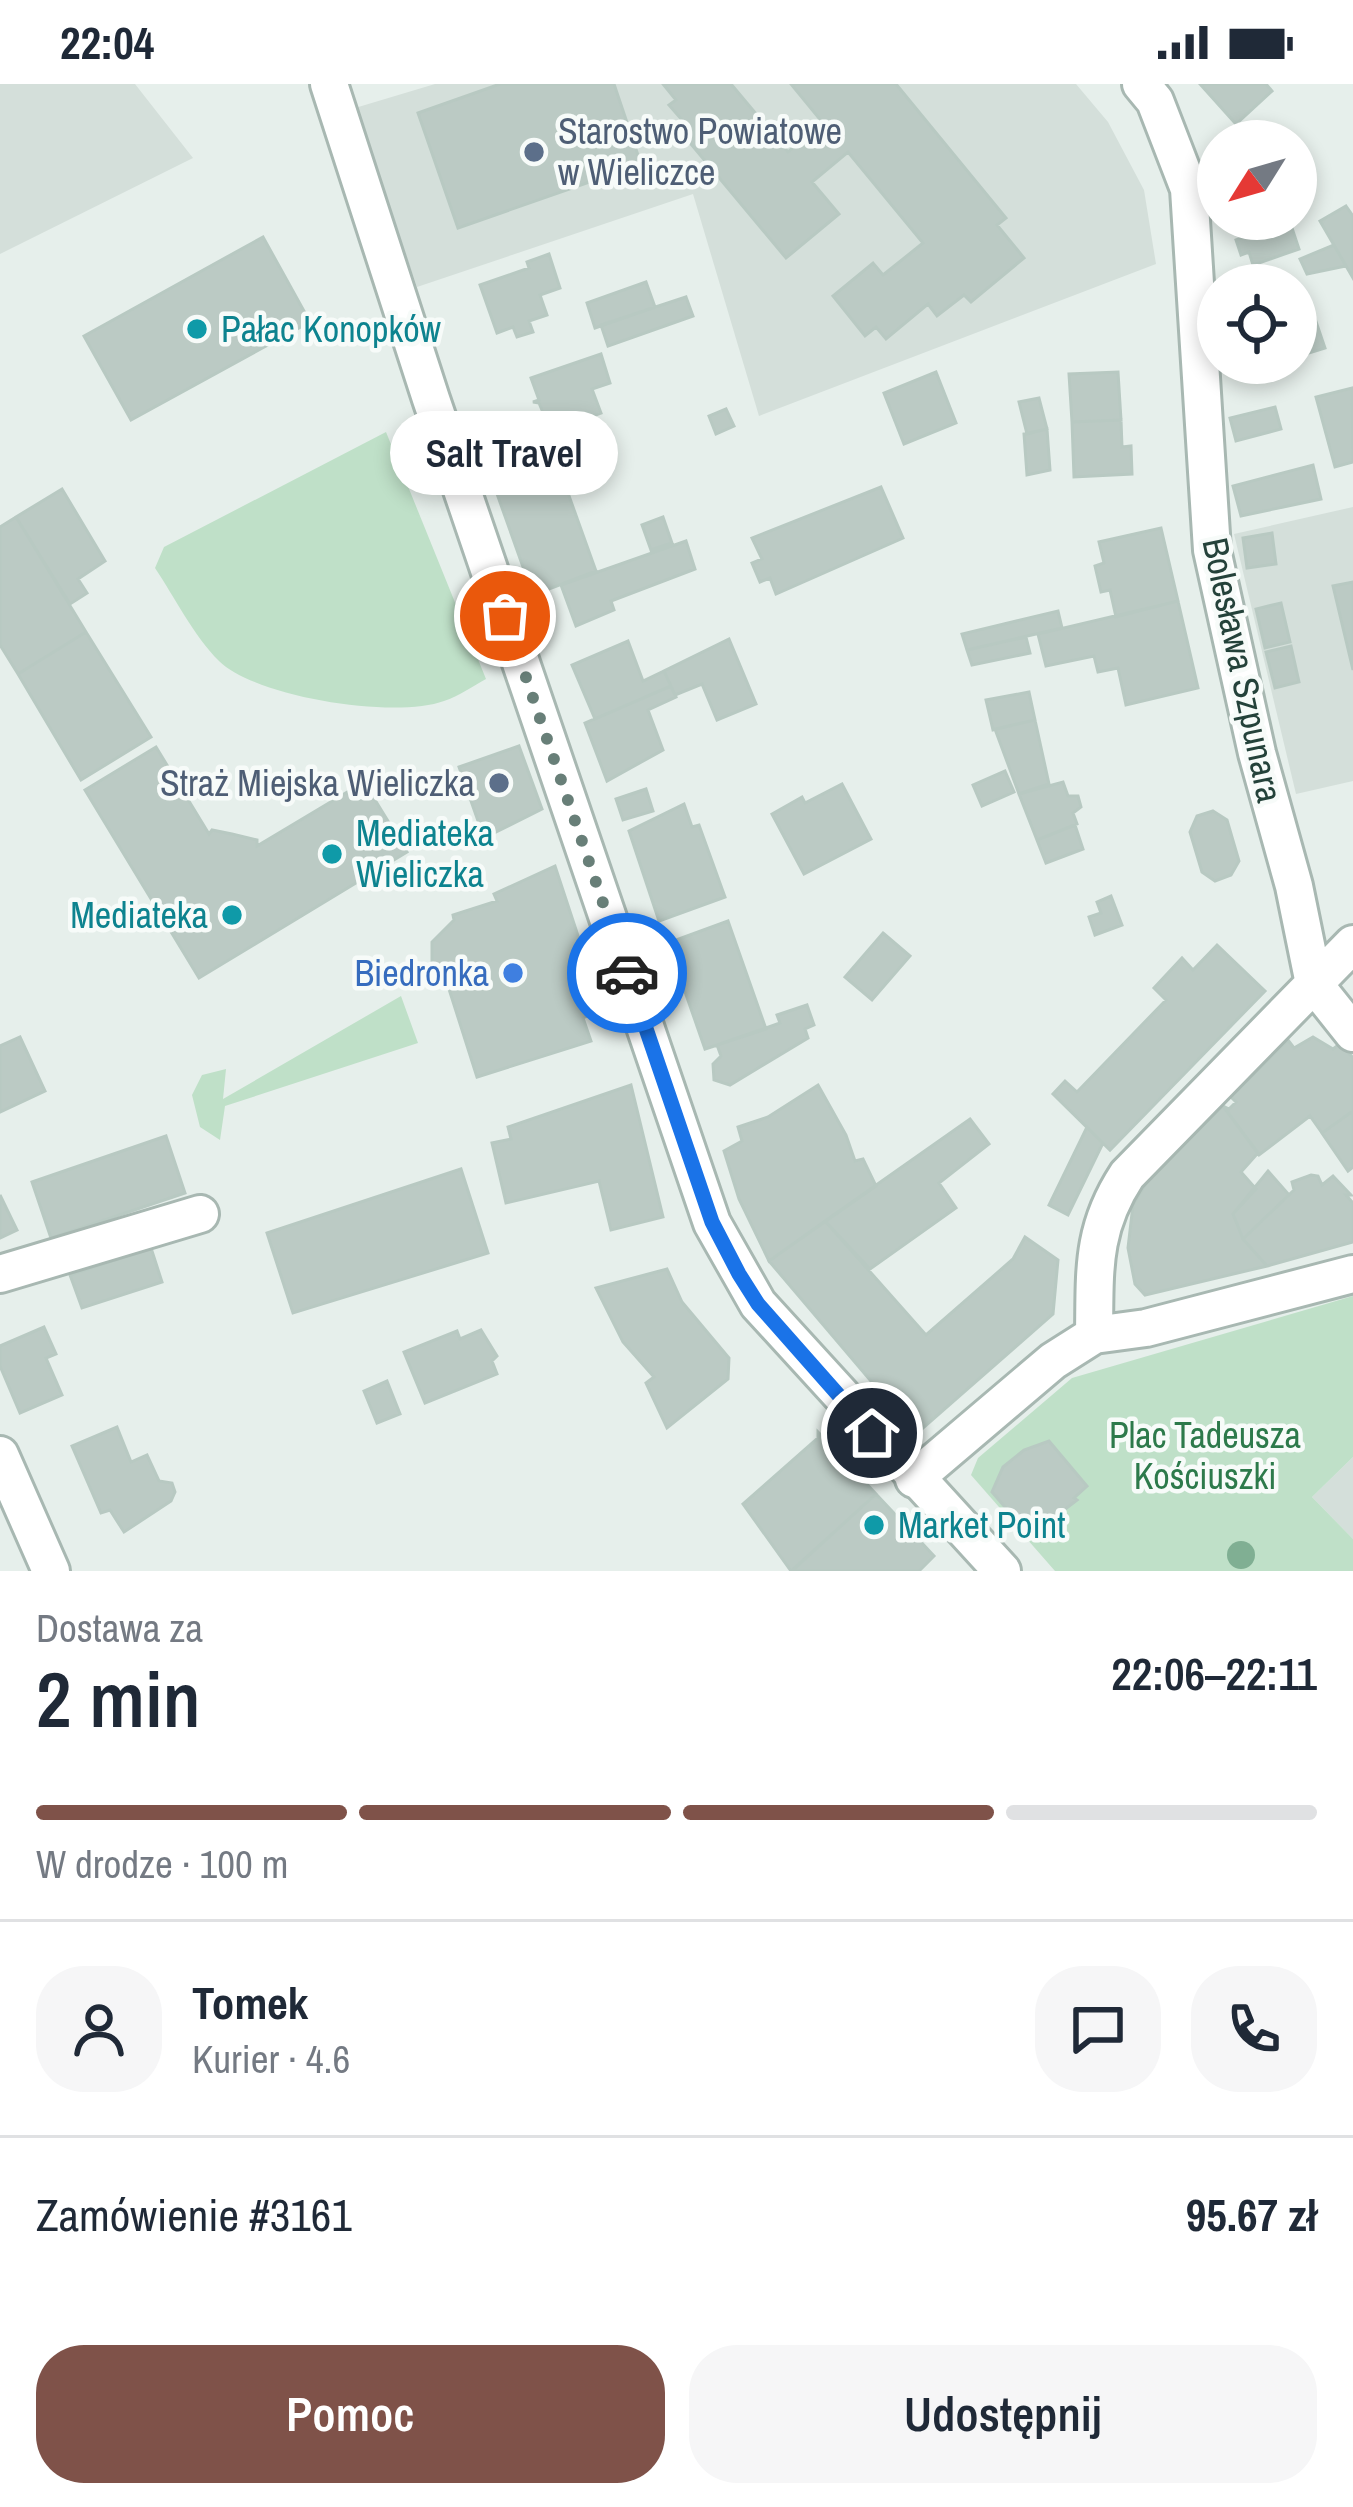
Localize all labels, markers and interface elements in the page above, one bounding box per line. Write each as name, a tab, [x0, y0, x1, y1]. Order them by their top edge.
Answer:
text: 22:04	[60, 12, 154, 73]
place label: Starostwo Powiatowe w Wieliczce	[558, 107, 842, 196]
north arrow	[1197, 120, 1317, 240]
map controls	[1197, 120, 1317, 384]
marker: Starostwo Powiatowe w Wieliczce	[521, 139, 547, 165]
button: locate	[1197, 264, 1317, 384]
place label: Pałac Konopków	[221, 305, 442, 353]
marker: Pałac Konopków	[184, 316, 210, 342]
callout: Salt Travel	[391, 412, 619, 496]
text: Salt Travel	[426, 427, 582, 479]
street label: Bolesława Szpunara	[1192, 533, 1294, 807]
pin	[454, 565, 556, 667]
icon: bag	[472, 583, 538, 649]
place label: Straż Miejska Wieliczka	[160, 759, 475, 807]
marker: Straż Miejska Wieliczka	[486, 770, 512, 796]
place label: Mediateka Wieliczka	[356, 809, 494, 898]
marker: Mediateka Wieliczka	[319, 841, 345, 867]
place label: Mediateka	[70, 891, 208, 939]
marker: Mediateka	[219, 902, 245, 928]
courier	[567, 913, 687, 1033]
icon: car	[594, 940, 660, 1006]
place label: Biedronka	[354, 949, 489, 997]
marker: Biedronka	[500, 960, 526, 986]
pin	[821, 1382, 923, 1484]
icon: home	[839, 1400, 905, 1466]
park label: Plac Tadeusza Kościuszki	[1109, 1411, 1301, 1500]
place label: Market Point	[898, 1501, 1065, 1549]
marker: Market Point	[861, 1512, 887, 1538]
text: Dostawa za	[36, 1602, 203, 1654]
text: 22:06–22:11	[1111, 1643, 1317, 1704]
text: 2 min	[36, 1646, 201, 1751]
text: W drodze · 100 m	[36, 1838, 288, 1890]
button: person	[36, 1966, 162, 2092]
button: chat	[1035, 1966, 1161, 2092]
button: phone	[1191, 1966, 1317, 2092]
text: Tomek	[192, 1972, 308, 2033]
text: Kurier · 4.6	[192, 2033, 350, 2085]
text: Zamówienie #3161	[36, 2184, 352, 2245]
text: 95.67 zł	[1186, 2184, 1317, 2245]
button: Pomoc	[36, 2345, 665, 2483]
button: Udostępnij	[689, 2345, 1317, 2483]

